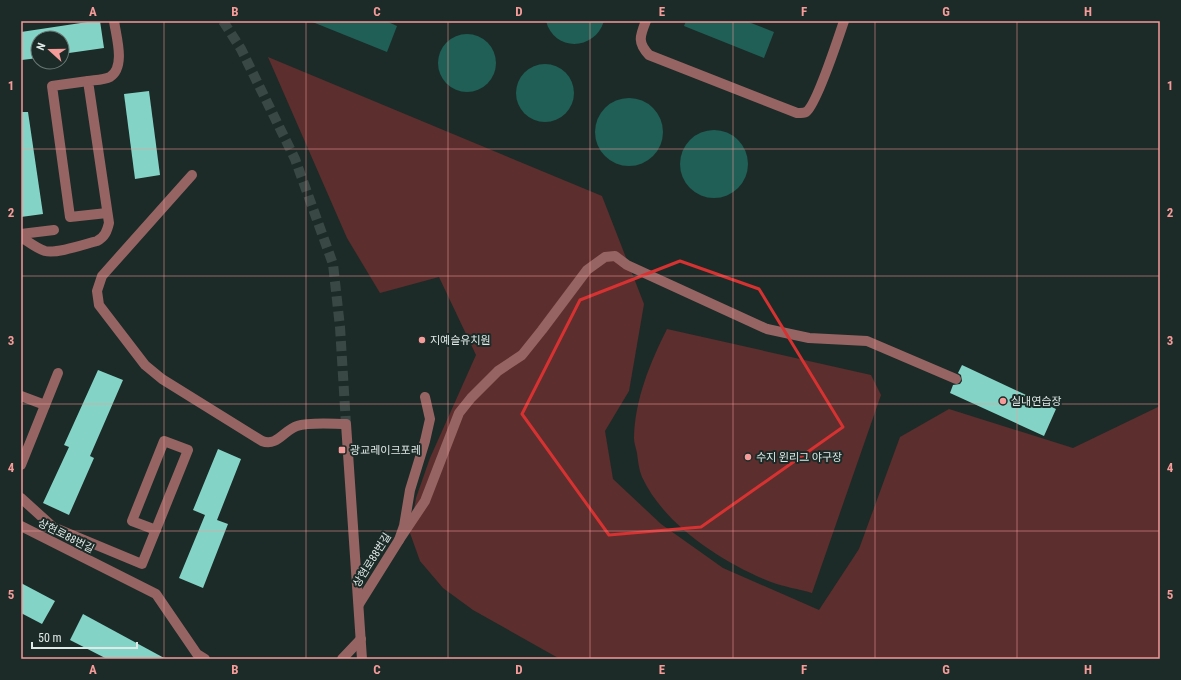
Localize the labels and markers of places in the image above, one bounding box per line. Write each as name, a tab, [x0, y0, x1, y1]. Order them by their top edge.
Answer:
place label: 지예슬유치원	[430, 334, 491, 347]
marker: 지예슬유치원	[417, 335, 427, 345]
place label: 실내연습장	[1011, 395, 1062, 408]
marker: 실내연습장	[998, 396, 1008, 406]
place label: 광교레이크포레	[350, 444, 421, 457]
marker: 광교레이크포레	[337, 445, 347, 455]
place label: 수지 윈리그 야구장	[756, 451, 842, 464]
marker: 수지 윈리그 야구장	[743, 452, 753, 462]

